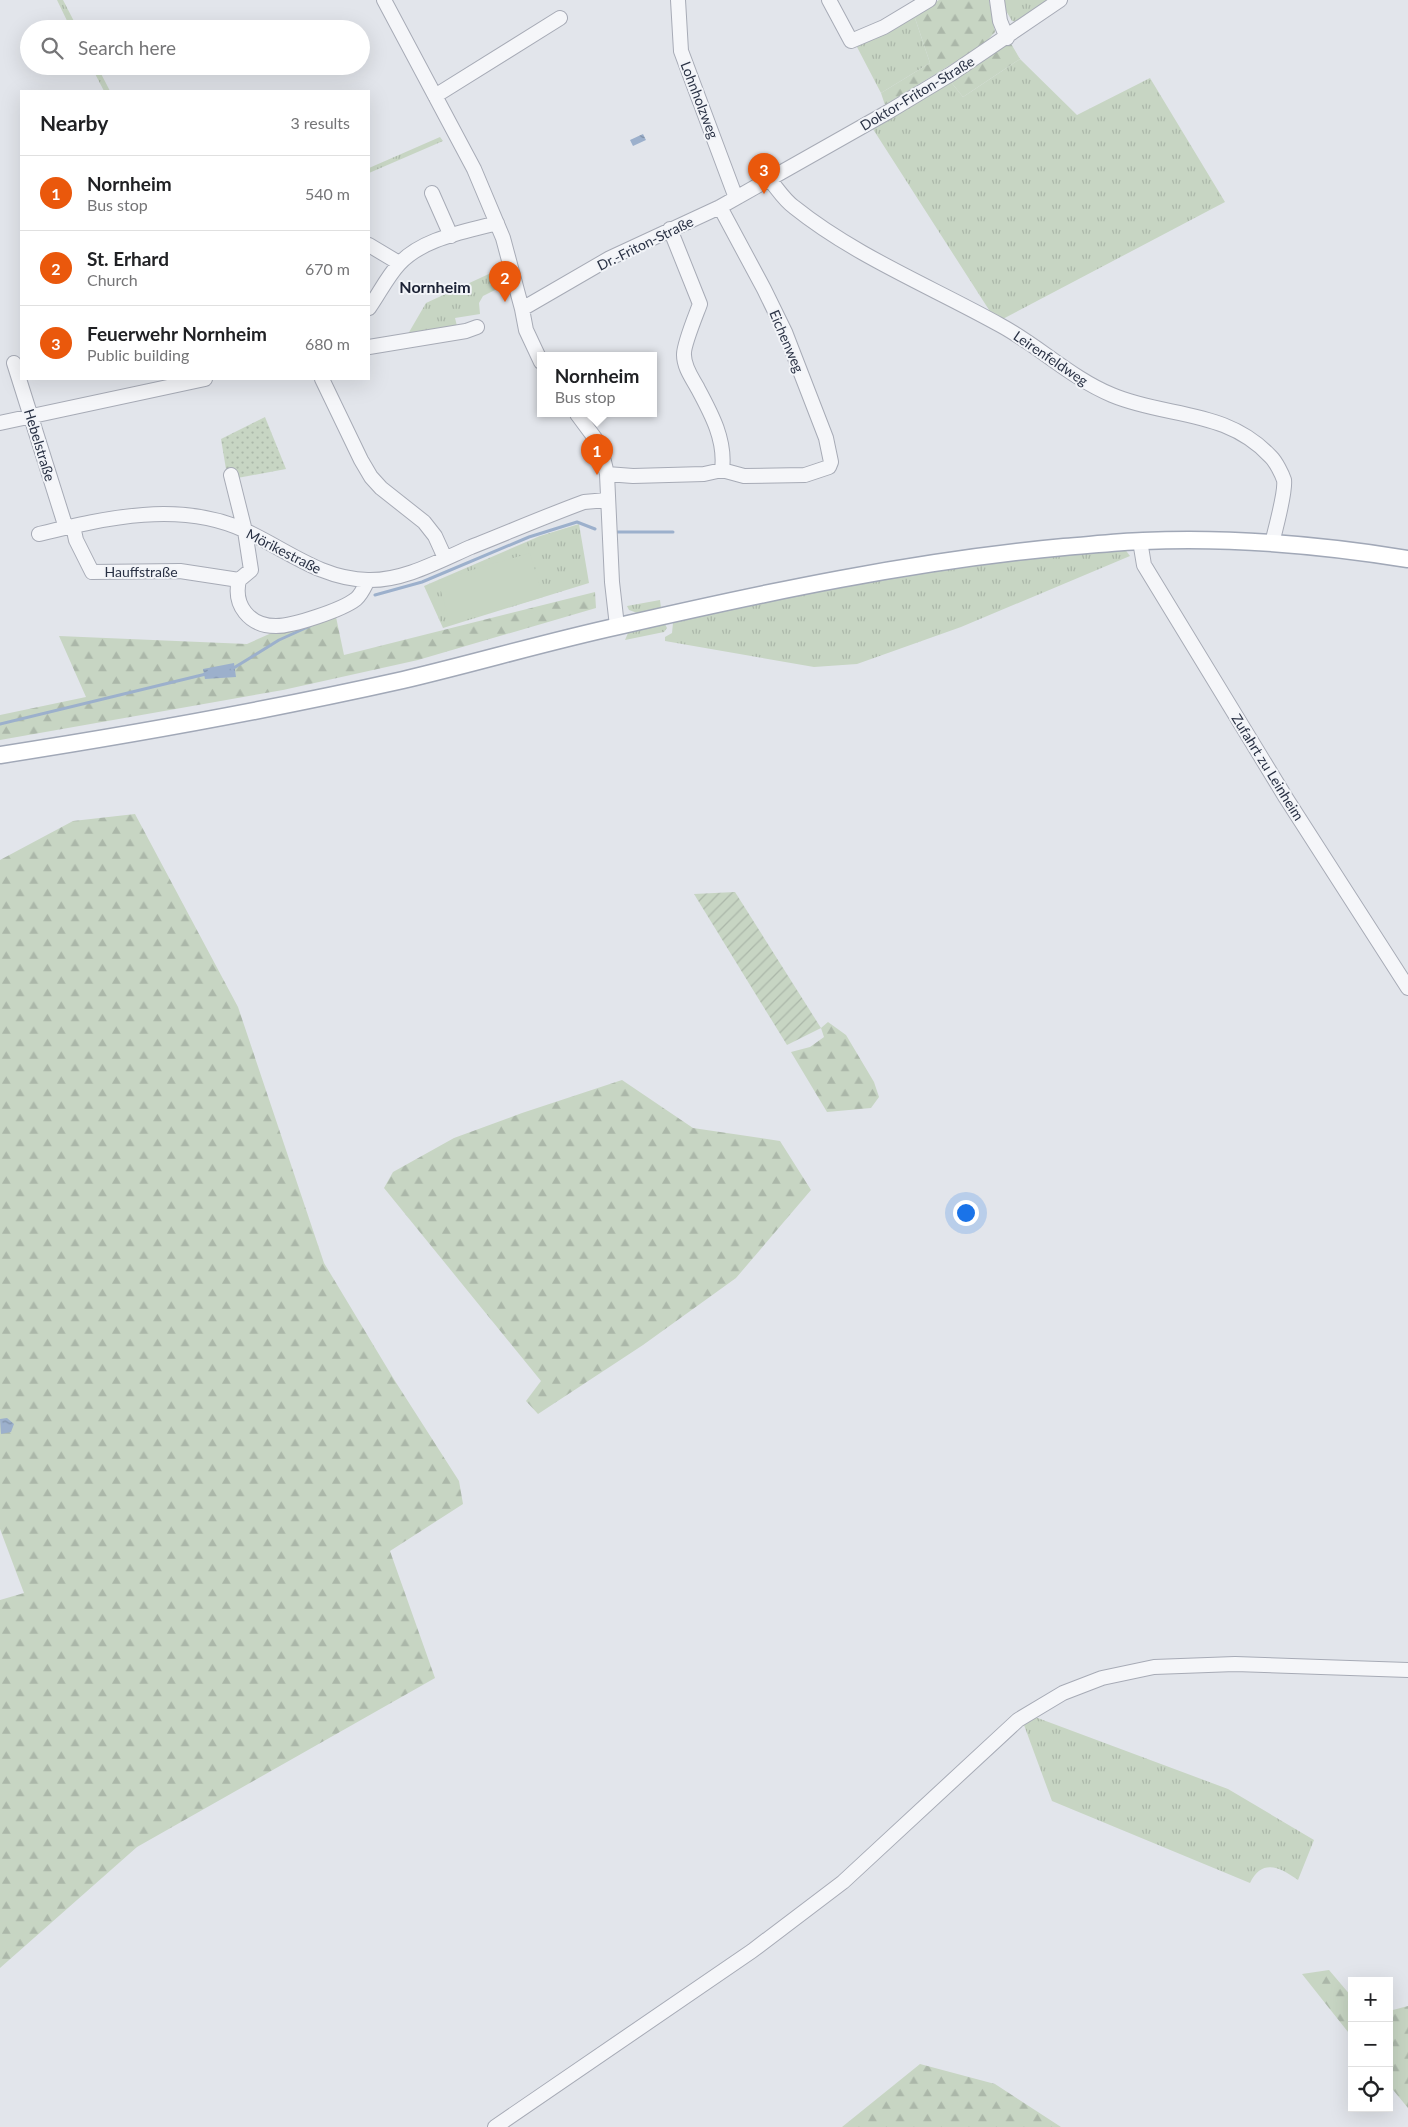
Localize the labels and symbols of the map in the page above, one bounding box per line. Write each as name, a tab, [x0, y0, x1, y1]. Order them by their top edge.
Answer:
street label: Doktor-Friton-Straße	[857, 52, 977, 134]
street label: Lohnholzweg	[678, 59, 722, 141]
pin: 3	[748, 153, 780, 194]
street label: Dr.-Friton-Straße	[594, 212, 696, 274]
pin: 2	[489, 261, 521, 302]
district label: Nornheim	[399, 277, 471, 296]
street label: Eichenweg	[766, 307, 808, 375]
street label: Leirenfeldweg	[1011, 327, 1091, 389]
street label: Hebelstraße	[21, 407, 59, 483]
pin: 1	[581, 434, 613, 475]
street label: Mörikestraße	[244, 525, 324, 577]
street label: Hauffstraße	[104, 563, 178, 580]
street label: Zufahrt zu Leinheim	[1228, 711, 1308, 823]
your location	[953, 1200, 979, 1226]

